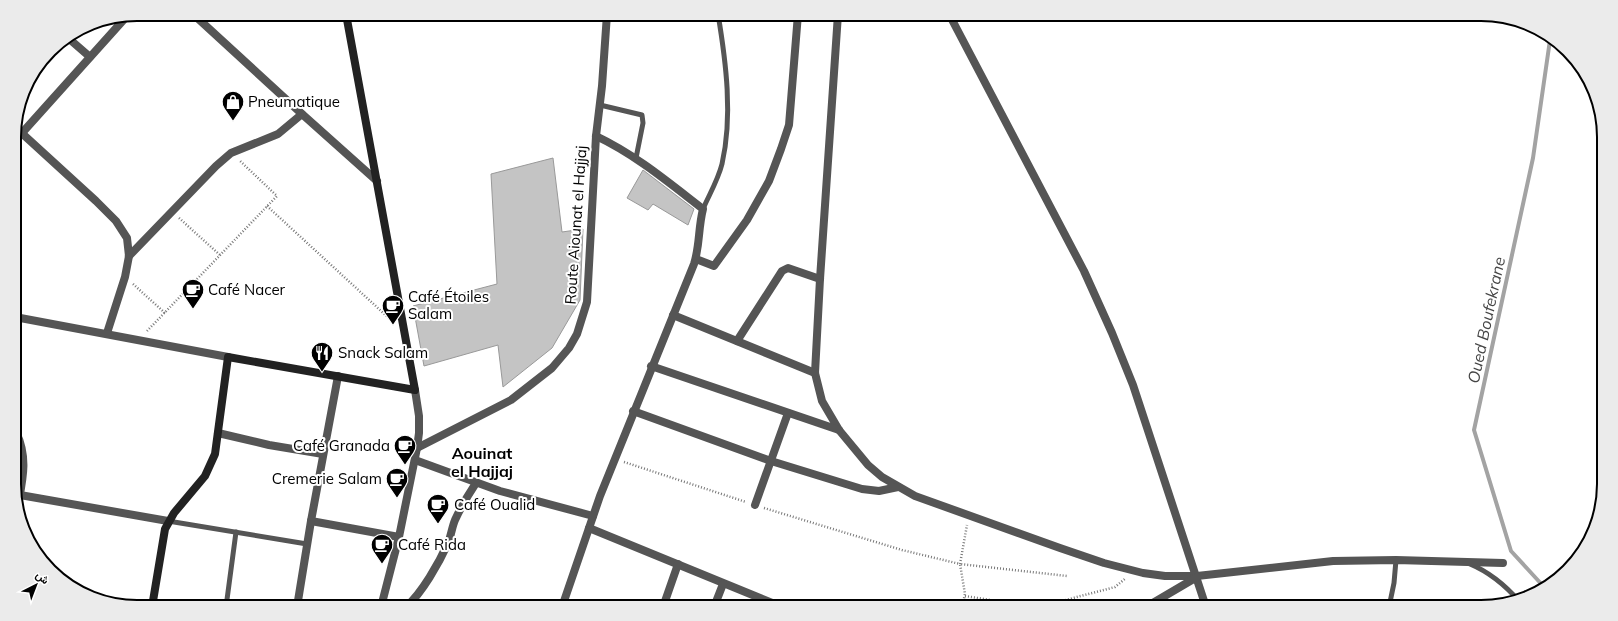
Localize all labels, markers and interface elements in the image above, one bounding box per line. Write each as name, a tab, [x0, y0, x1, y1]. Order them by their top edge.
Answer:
shop icon: Pneumatique	[220, 89, 246, 122]
place label: Pneumatique	[248, 92, 340, 111]
street label: Route Aiounat el Hajjaj	[560, 145, 591, 305]
water label: Oued Boufekrane	[1463, 255, 1509, 385]
cafe icon: Café Nacer	[180, 277, 206, 310]
place label: Café Nacer	[208, 280, 286, 299]
place label: Café Étoiles Salam	[408, 287, 489, 323]
cafe icon: Café Étoiles Salam	[380, 293, 406, 326]
restaurant icon: Snack Salam	[309, 340, 335, 373]
place label: Snack Salam	[338, 343, 428, 362]
cafe icon: Café Granada	[392, 433, 418, 466]
place label: Café Granada	[293, 436, 390, 455]
district label: Aouinat el Hajjaj	[451, 443, 513, 481]
cafe icon: Cremerie Salam	[384, 466, 410, 499]
place label: Cremerie Salam	[272, 469, 382, 488]
cafe icon: Café Oualid	[425, 492, 451, 525]
place label: Café Oualid	[454, 495, 535, 514]
cafe icon: Café Rida	[369, 532, 395, 565]
place label: Café Rida	[398, 535, 466, 554]
north arrow	[16, 565, 56, 605]
text: ش	[33, 568, 52, 587]

